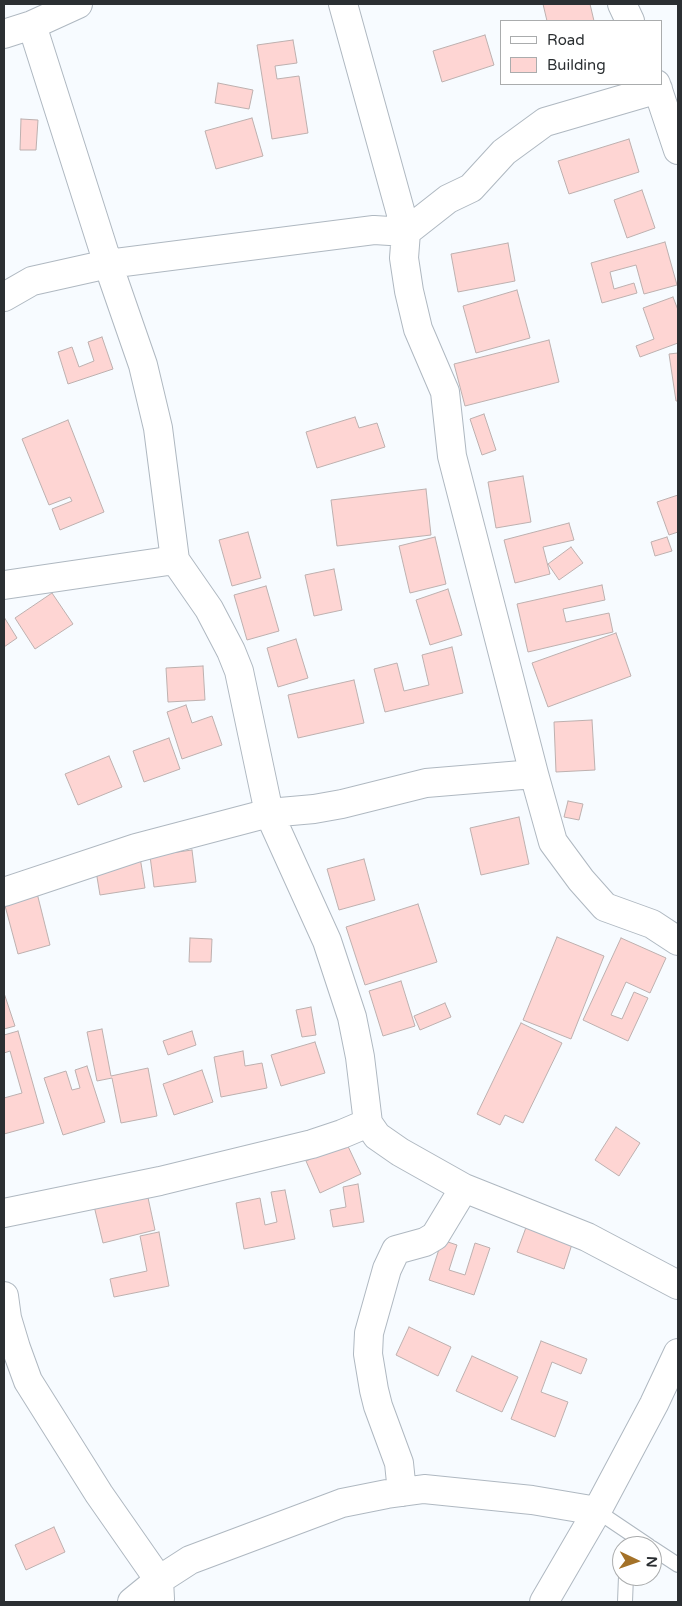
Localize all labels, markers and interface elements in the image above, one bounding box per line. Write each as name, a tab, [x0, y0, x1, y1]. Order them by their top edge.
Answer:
legend	[500, 20, 662, 85]
text: Road	[547, 31, 585, 49]
text: Building	[547, 56, 606, 74]
north arrow	[612, 1536, 662, 1586]
text: N	[643, 1556, 660, 1568]

